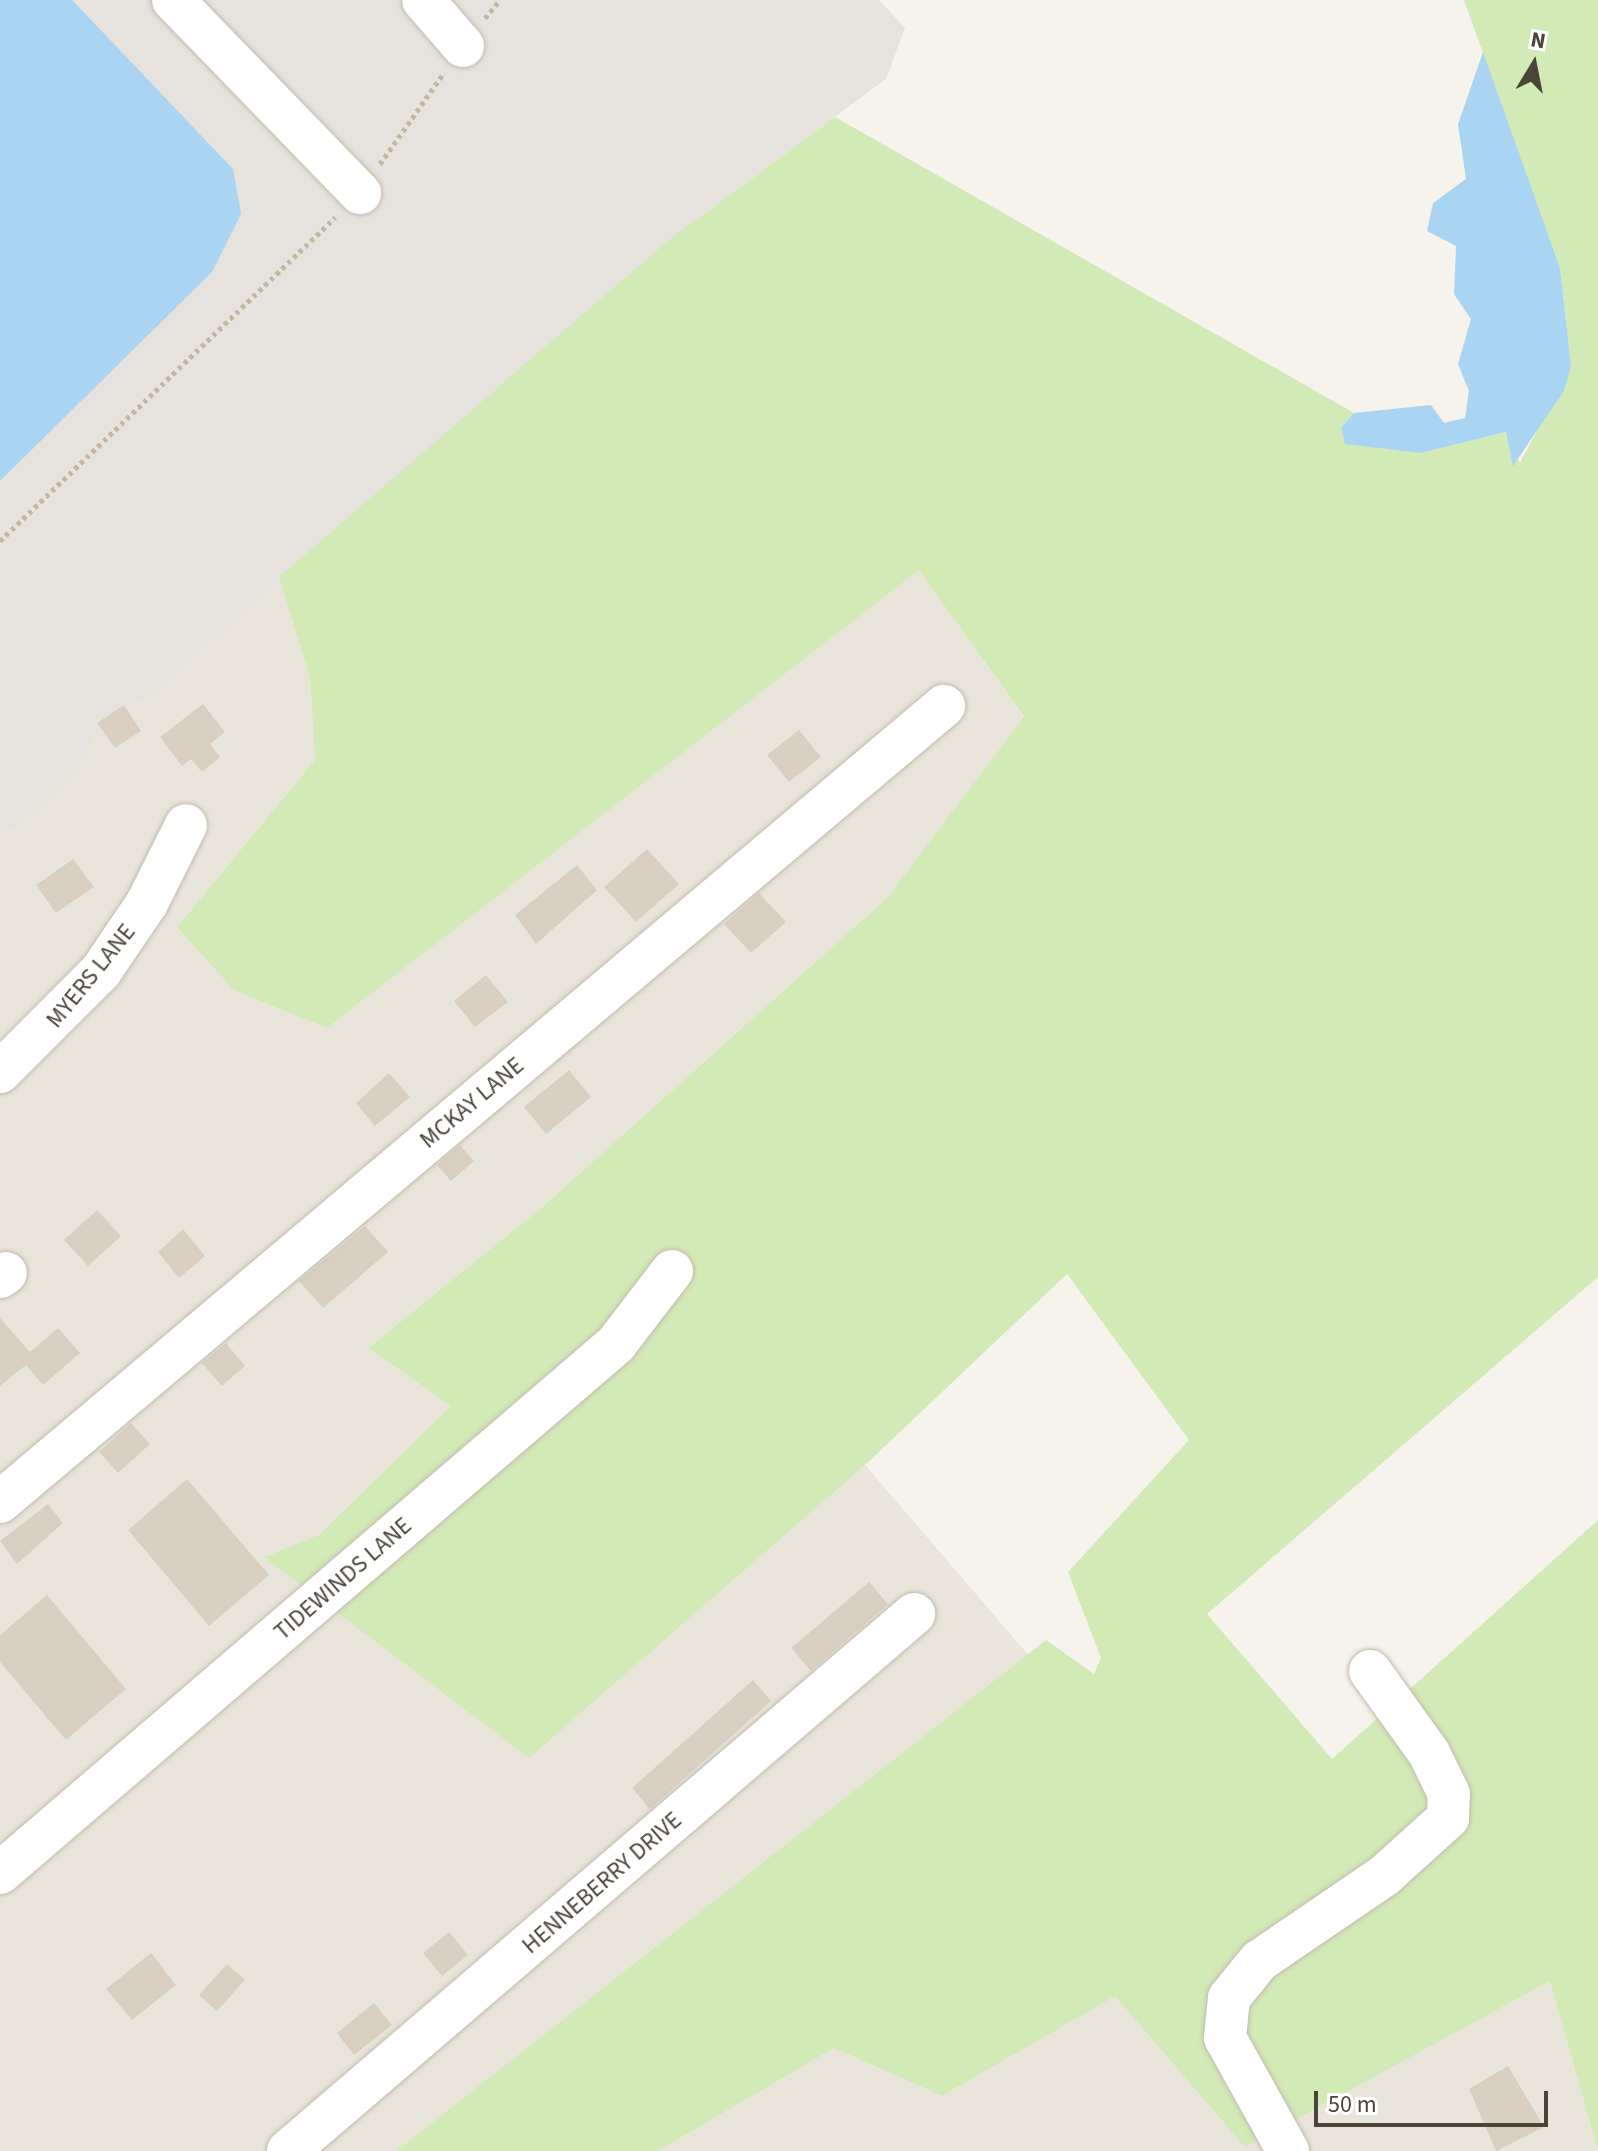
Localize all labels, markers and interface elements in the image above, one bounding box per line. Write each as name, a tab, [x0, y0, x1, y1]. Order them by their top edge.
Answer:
text: N	[1528, 23, 1548, 57]
north arrow	[1494, 24, 1574, 104]
street label: MYERS LANE	[40, 918, 142, 1034]
street label: MCKAY LANE	[414, 1051, 530, 1155]
street label: TIDEWINDS LANE	[268, 1512, 418, 1646]
street label: HENNEBERRY DRIVE	[516, 1806, 688, 1960]
scale bar	[1318, 2075, 1552, 2125]
text: 50 m	[1328, 2087, 1377, 2122]

